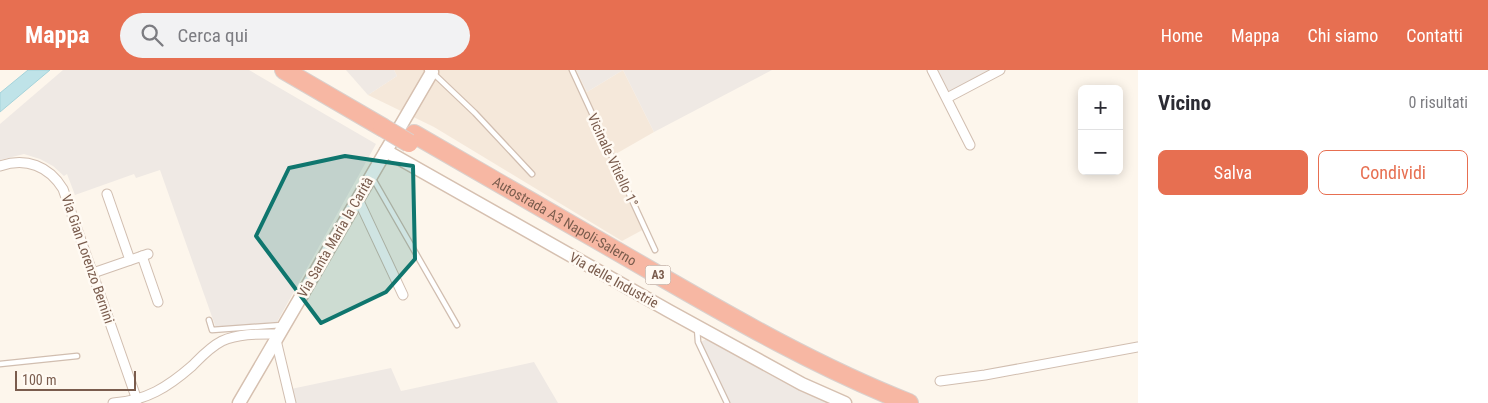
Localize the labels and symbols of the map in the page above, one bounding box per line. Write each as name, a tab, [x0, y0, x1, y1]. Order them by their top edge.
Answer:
street label: Vicinale Vitiello 1°	[584, 111, 642, 209]
street label: Autostrada A3 Napoli-Salerno	[490, 173, 639, 269]
street label: Via Santa Maria la Carità	[294, 174, 376, 300]
street label: Via Gian Lorenzo Bernini	[58, 193, 118, 325]
street label: Via delle Industrie	[567, 249, 662, 311]
road number: A3	[646, 266, 670, 284]
scale bar	[15, 368, 136, 391]

